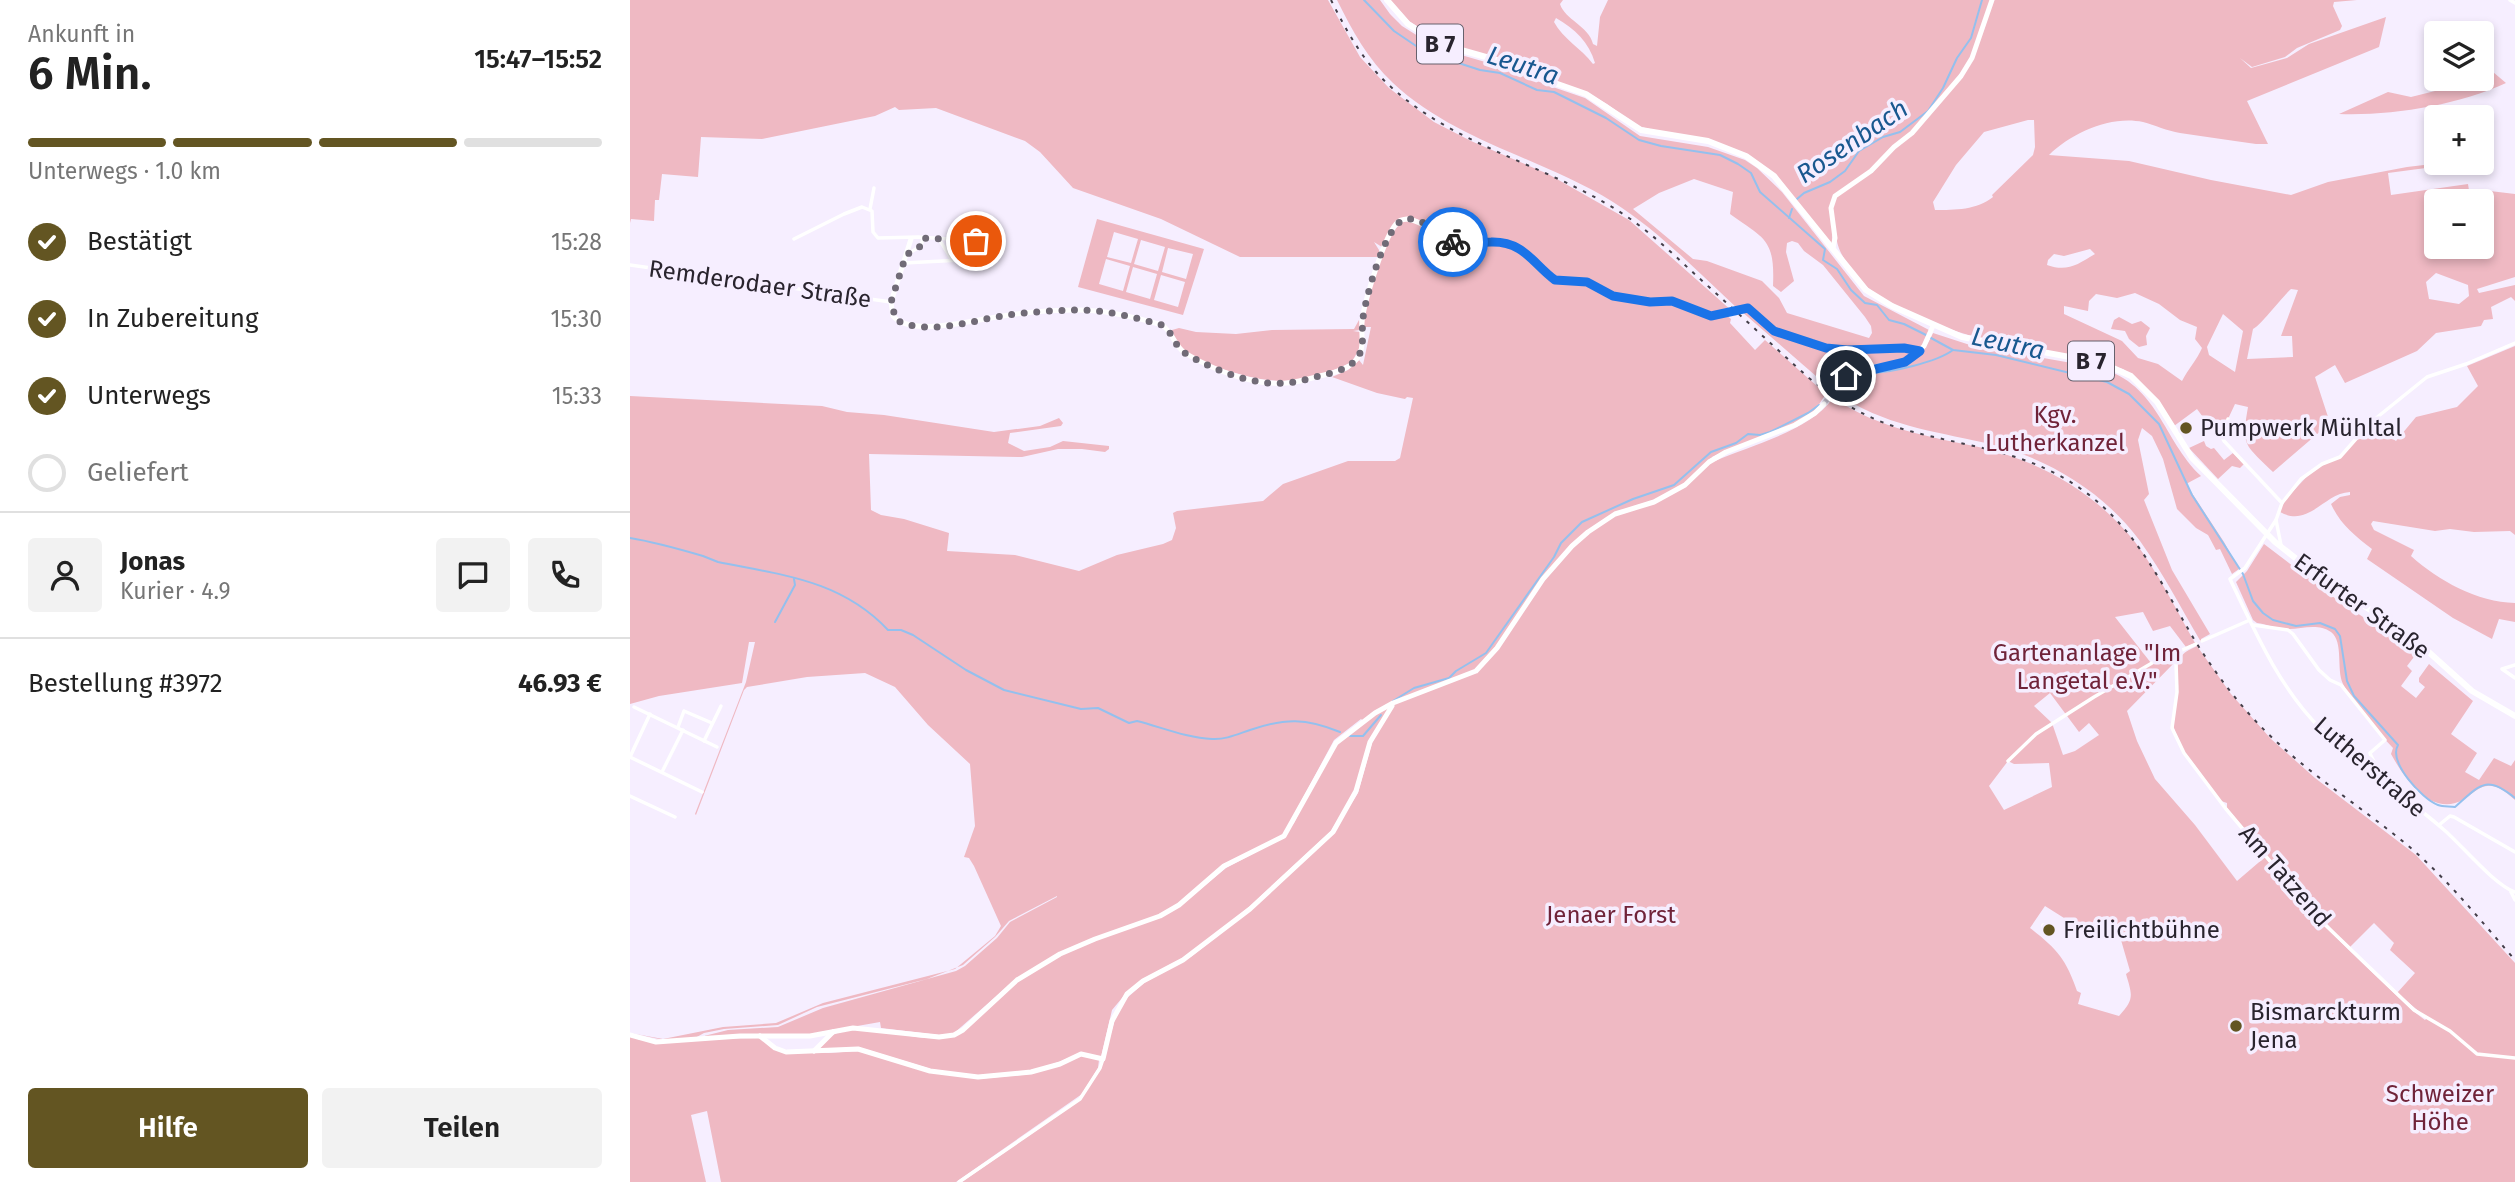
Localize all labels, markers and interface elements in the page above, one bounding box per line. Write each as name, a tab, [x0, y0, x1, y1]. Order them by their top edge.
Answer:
text: Ankunft in	[28, 20, 135, 48]
map controls	[2424, 21, 2494, 259]
button: layers	[2424, 21, 2494, 91]
road number: B 7	[1417, 24, 1463, 64]
water label: Leutra	[1483, 39, 1563, 92]
text: 15:47–15:52	[474, 44, 602, 75]
text: 6 Min.	[28, 46, 152, 101]
water label: Rosenbach	[1791, 93, 1914, 190]
button: +	[2424, 105, 2494, 175]
text: Unterwegs · 1.0 km	[28, 157, 221, 185]
button: −	[2424, 189, 2494, 259]
courier	[1418, 207, 1488, 277]
pin	[946, 211, 1006, 271]
icon: bag	[957, 222, 995, 260]
icon: check	[28, 223, 66, 261]
icon: bike	[1434, 223, 1472, 261]
text: Bestätigt	[87, 226, 192, 257]
text: 15:28	[551, 228, 602, 256]
street label: Remderodaer Straße	[647, 255, 873, 313]
icon: check	[28, 300, 66, 338]
text: In Zubereitung	[87, 303, 259, 334]
text: 15:30	[550, 305, 602, 333]
water label: Leutra	[1969, 321, 2047, 366]
road number: B 7	[2068, 342, 2114, 380]
pin	[1816, 346, 1876, 406]
icon: home	[1827, 357, 1865, 395]
icon: check	[28, 377, 66, 415]
text: Unterwegs	[87, 380, 211, 411]
text: 15:33	[552, 382, 602, 410]
park label: Kgv. Lutherkanzel	[1985, 401, 2125, 457]
place label: Pumpwerk Mühltal	[2200, 414, 2402, 442]
marker: Pumpwerk Mühltal	[2178, 420, 2194, 436]
text: Geliefert	[87, 457, 189, 488]
button: person	[28, 538, 102, 612]
button: chat	[436, 538, 510, 612]
button: phone	[528, 538, 602, 612]
text: Jonas	[120, 546, 185, 577]
street label: Erfurter Straße	[2289, 547, 2435, 665]
text: Kurier · 4.9	[120, 577, 230, 605]
park label: Gartenanlage "Im Langetal e.V."	[1993, 639, 2181, 695]
text: Bestellung #3972	[28, 668, 223, 699]
text: 46.93 €	[518, 668, 602, 699]
street label: Lutherstraße	[2308, 711, 2432, 823]
street label: Am Tatzend	[2233, 819, 2337, 933]
park label: Jenaer Forst	[1546, 901, 1676, 929]
place label: Freilichtbühne	[2063, 916, 2220, 944]
marker: Freilichtbühne	[2041, 922, 2057, 938]
place label: Bismarckturm Jena	[2250, 998, 2401, 1054]
marker: Bismarckturm Jena	[2228, 1018, 2244, 1034]
park label: Schweizer Höhe	[2386, 1080, 2495, 1136]
button: Hilfe	[28, 1088, 308, 1168]
button: Teilen	[322, 1088, 602, 1168]

